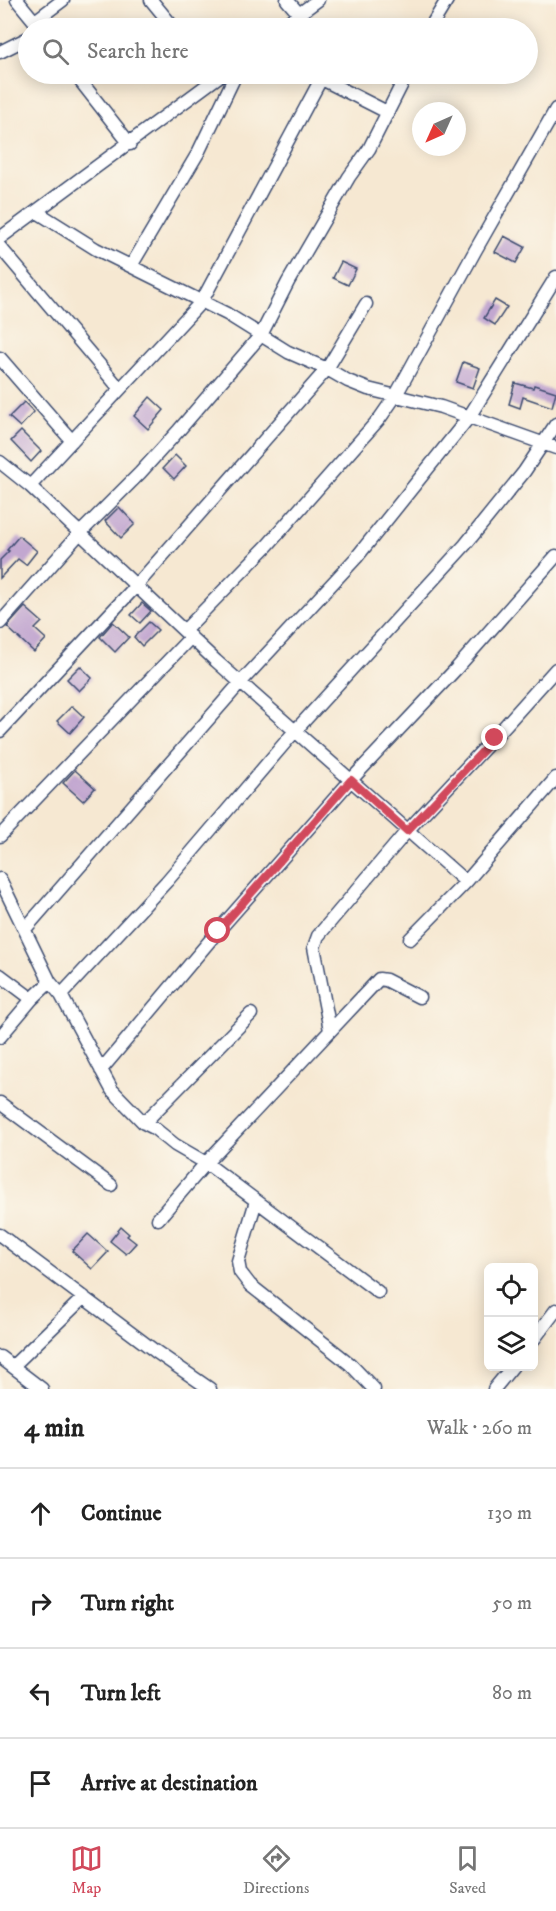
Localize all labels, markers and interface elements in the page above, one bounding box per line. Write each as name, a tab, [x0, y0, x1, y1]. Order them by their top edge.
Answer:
search box	[18, 18, 538, 84]
icon: search	[39, 35, 72, 68]
text: Search here	[87, 38, 189, 65]
north arrow	[412, 102, 466, 156]
route end	[481, 724, 507, 750]
route start	[204, 917, 230, 943]
map controls	[484, 1263, 538, 1371]
button: locate	[484, 1263, 538, 1317]
button: layers	[484, 1317, 538, 1371]
text: 4 min	[24, 1412, 84, 1445]
text: Walk · 260 m	[427, 1416, 532, 1441]
icon: ahead	[24, 1497, 57, 1530]
text: Continue	[81, 1500, 162, 1527]
text: 130 m	[487, 1501, 532, 1526]
icon: right	[24, 1587, 57, 1620]
text: Turn right	[81, 1590, 174, 1617]
text: 50 m	[492, 1591, 532, 1616]
icon: left	[24, 1677, 57, 1710]
text: Turn left	[81, 1680, 161, 1707]
text: 80 m	[492, 1681, 532, 1706]
icon: arrive	[24, 1767, 57, 1800]
text: Arrive at destination	[81, 1770, 258, 1797]
tab: Map	[70, 1842, 103, 1898]
tab: Directions	[243, 1842, 309, 1898]
tab: Saved	[449, 1842, 486, 1898]

